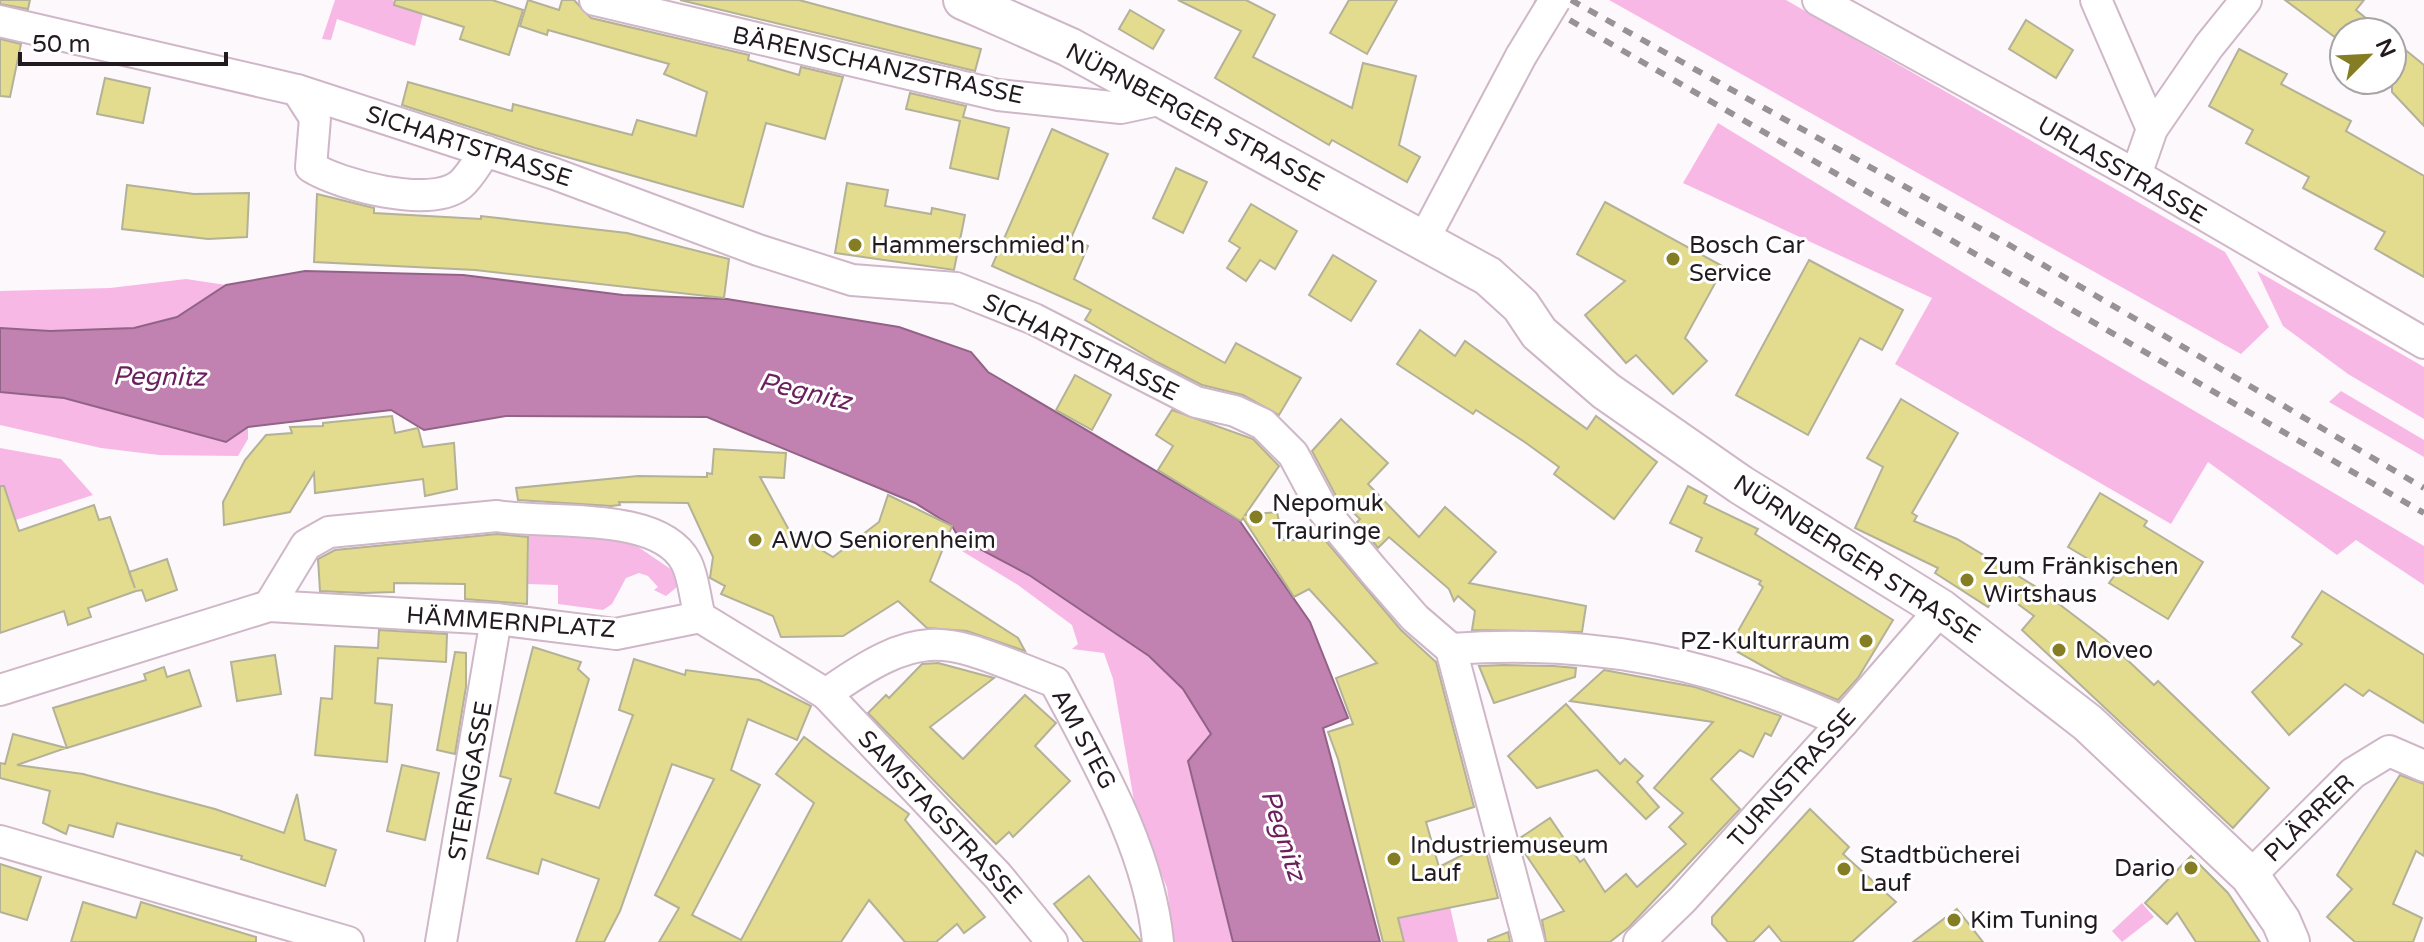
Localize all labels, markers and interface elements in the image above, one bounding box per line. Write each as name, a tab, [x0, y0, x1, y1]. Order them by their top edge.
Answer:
scale bar	[20, 16, 226, 66]
north arrow	[2328, 16, 2408, 96]
street label: BÄRENSCHANZSTRASSE	[730, 20, 1026, 111]
text: 50 m	[32, 30, 90, 59]
text: N	[2370, 35, 2401, 62]
street label: NÜRNBERGER STRASSE	[1061, 37, 1329, 198]
street label: SICHARTSTRASSE	[362, 100, 575, 193]
street label: URLASSTRASSE	[2032, 110, 2211, 230]
place label: Hammerschmied'n	[871, 231, 1085, 260]
place label: Bosch Car Service	[1689, 231, 1805, 288]
marker: Hammerschmied'n	[846, 236, 864, 254]
marker: Bosch Car Service	[1664, 250, 1682, 268]
street label: SICHARTSTRASSE	[978, 287, 1183, 407]
water label: Pegnitz	[112, 360, 208, 393]
water label: Pegnitz	[756, 366, 856, 418]
street label: NÜRNBERGER STRASSE	[1728, 469, 1985, 650]
place label: Nepomuk Trauringe	[1272, 489, 1384, 546]
marker: Nepomuk Trauringe	[1247, 508, 1265, 526]
place label: AWO Seniorenheim	[771, 526, 996, 555]
marker: AWO Seniorenheim	[746, 531, 764, 549]
place label: Zum Fränkischen Wirtshaus	[1983, 552, 2179, 609]
marker: Zum Fränkischen Wirtshaus	[1958, 571, 1976, 589]
street label: HÄMMERNPLATZ	[405, 601, 617, 644]
place label: PZ-Kulturraum	[1680, 627, 1850, 656]
marker: PZ-Kulturraum	[1857, 632, 1875, 650]
place label: Moveo	[2075, 636, 2153, 665]
marker: Moveo	[2050, 641, 2068, 659]
street label: AM STEG	[1045, 684, 1122, 794]
street label: STERNGASSE	[442, 699, 499, 863]
street label: TURNSTRASSE	[1722, 703, 1863, 854]
street label: SAMSTAGSTRASSE	[852, 724, 1028, 910]
street label: PLÄRRER	[2258, 768, 2360, 868]
water label: Pegnitz	[1254, 786, 1313, 886]
place label: Industriemuseum Lauf	[1410, 831, 1609, 888]
place label: Stadtbücherei Lauf	[1860, 841, 2020, 898]
marker: Industriemuseum Lauf	[1385, 850, 1403, 868]
place label: Dario	[2114, 854, 2175, 883]
marker: Dario	[2182, 859, 2200, 877]
marker: Stadtbücherei Lauf	[1835, 860, 1853, 878]
place label: Kim Tuning	[1970, 906, 2098, 935]
marker: Kim Tuning	[1945, 911, 1963, 929]

